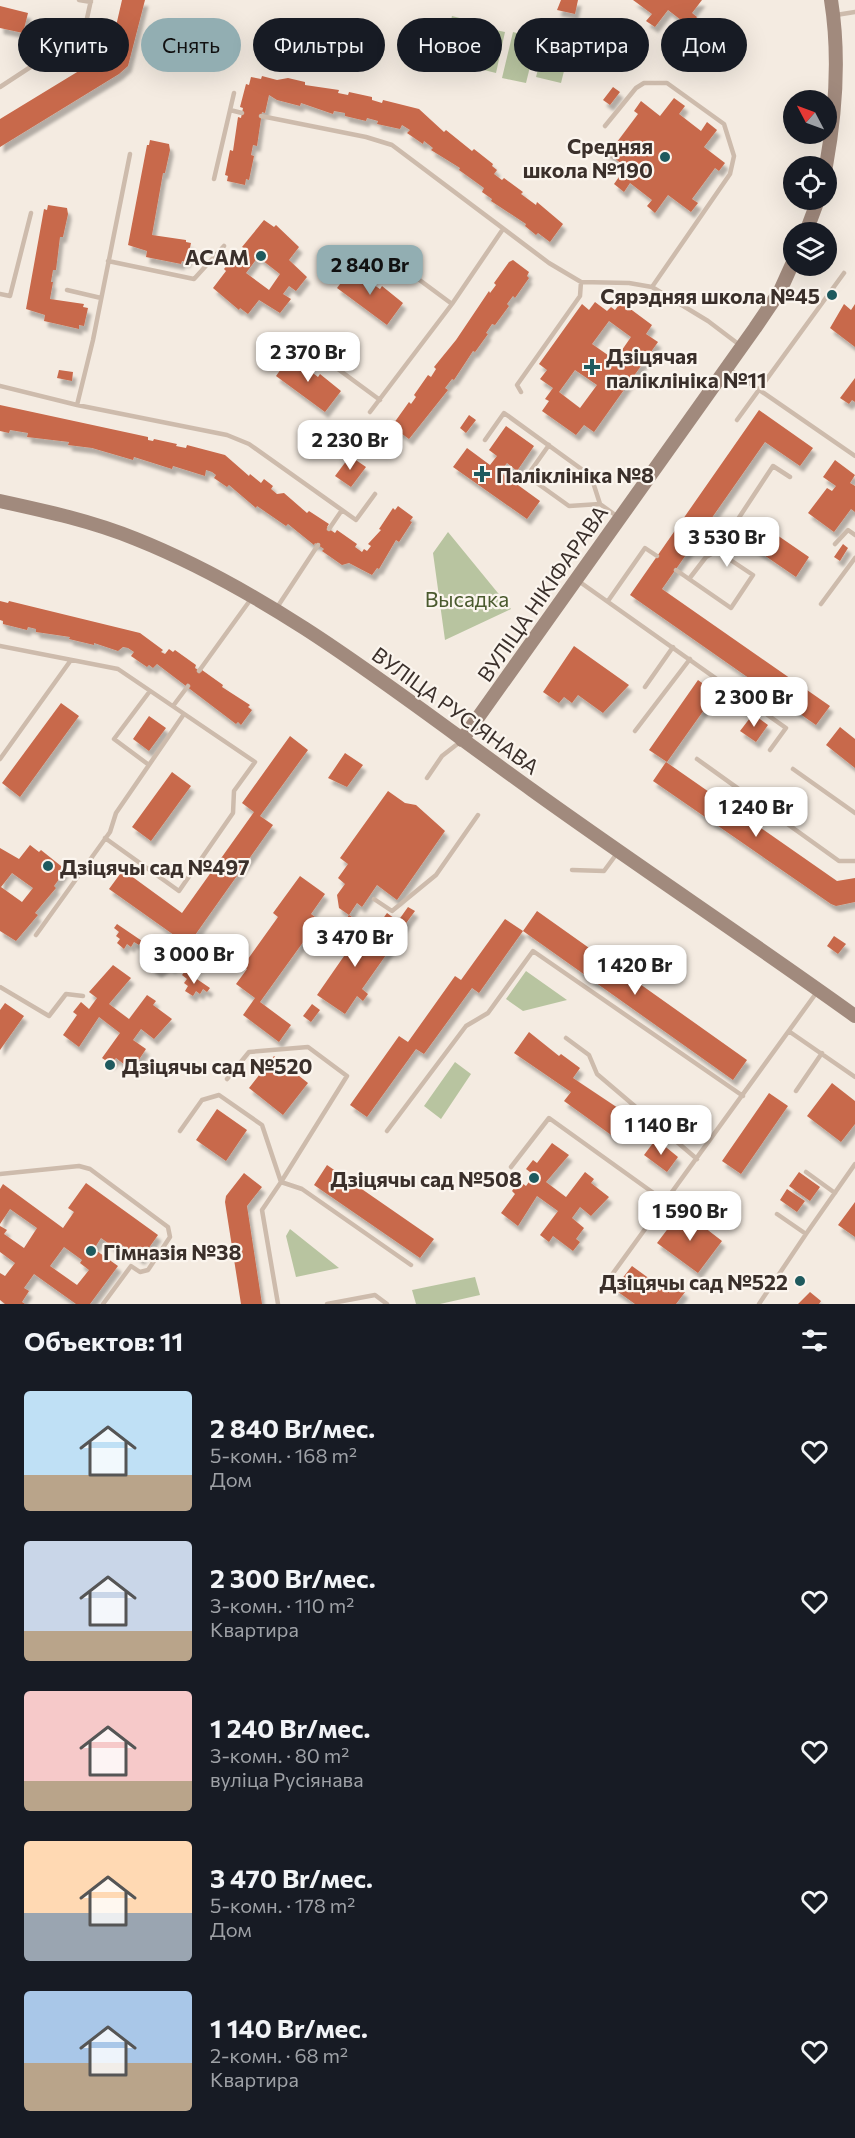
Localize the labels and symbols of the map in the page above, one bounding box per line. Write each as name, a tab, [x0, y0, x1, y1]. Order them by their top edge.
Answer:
north arrow	[783, 90, 837, 144]
place label: Средняя школа №190	[523, 133, 653, 182]
marker: Средняя школа №190	[658, 150, 672, 164]
place label: АСАМ	[185, 244, 249, 269]
pin: 2 840 Br	[308, 245, 432, 296]
marker: АСАМ	[254, 249, 268, 263]
place label: Сярэдняя школа №45	[600, 283, 820, 308]
marker: Сярэдняя школа №45	[825, 288, 839, 302]
pin: 2 370 Br	[246, 332, 370, 383]
place label: Дзіцячая паліклініка №11	[606, 343, 767, 392]
marker: Дзіцячая паліклініка №11	[583, 358, 601, 376]
pin: 2 230 Br	[288, 420, 412, 471]
place label: Паліклініка №8	[496, 462, 654, 487]
marker: Паліклініка №8	[473, 465, 491, 483]
street label: ВУЛІЦА НІКІФАРАВА	[472, 500, 612, 686]
pin: 3 530 Br	[665, 517, 789, 568]
park label: Высадка	[425, 586, 509, 611]
street label: ВУЛІЦА РУСІЯНАВА	[368, 641, 544, 779]
pin: 2 300 Br	[692, 677, 816, 728]
pin: 1 240 Br	[694, 787, 818, 838]
place label: Дзіцячы сад №497	[60, 854, 250, 879]
marker: Дзіцячы сад №497	[41, 859, 55, 873]
pin: 3 470 Br	[293, 917, 417, 968]
pin: 3 000 Br	[132, 934, 256, 985]
pin: 1 420 Br	[573, 945, 697, 996]
place label: Дзіцячы сад №520	[122, 1053, 312, 1078]
marker: Дзіцячы сад №520	[103, 1058, 117, 1072]
pin: 1 140 Br	[599, 1105, 723, 1156]
place label: Дзіцячы сад №508	[330, 1166, 522, 1191]
marker: Дзіцячы сад №508	[527, 1171, 541, 1185]
pin: 1 590 Br	[628, 1191, 752, 1242]
place label: Гімназія №38	[103, 1239, 241, 1264]
marker: Гімназія №38	[84, 1244, 98, 1258]
place label: Дзіцячы сад №522	[600, 1269, 788, 1294]
marker: Дзіцячы сад №522	[793, 1274, 807, 1288]

